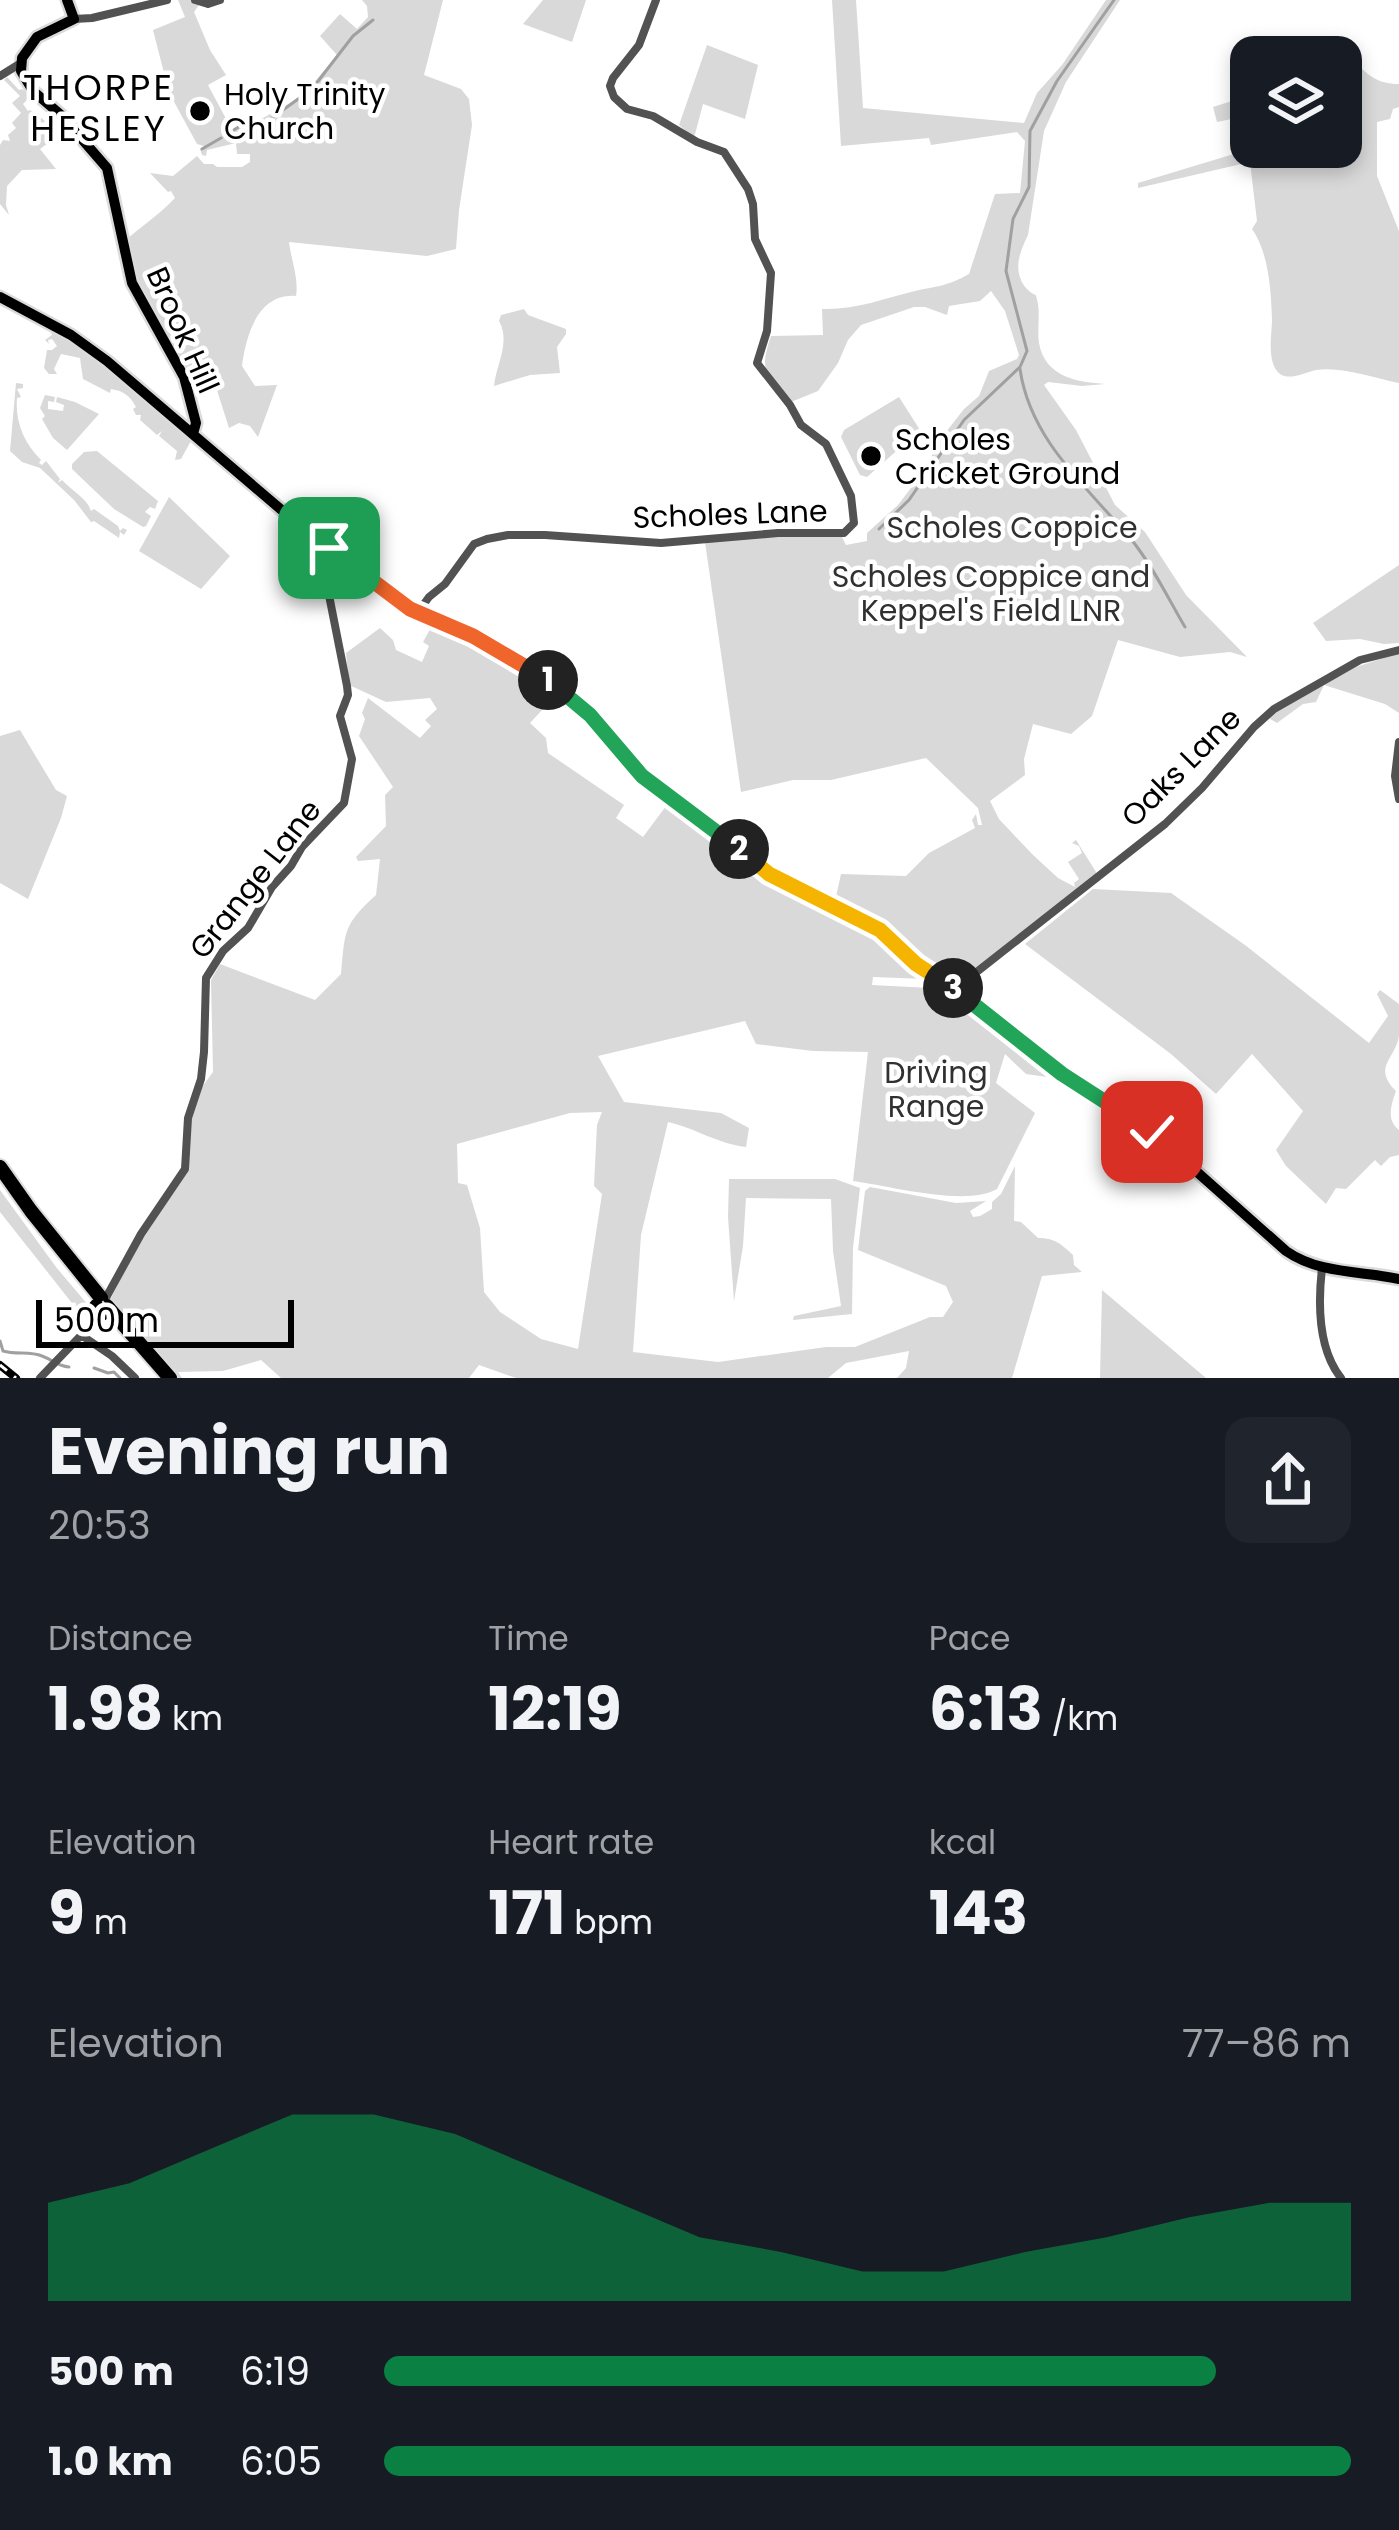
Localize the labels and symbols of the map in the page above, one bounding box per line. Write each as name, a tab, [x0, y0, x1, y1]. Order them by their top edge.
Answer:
district label: THORPE HESLEY	[23, 62, 175, 154]
place label: Holy Trinity Church	[224, 73, 386, 150]
marker: Holy Trinity Church	[187, 98, 213, 124]
street label: Brook Hill	[136, 260, 230, 400]
place label: Scholes Cricket Ground	[895, 418, 1120, 495]
marker: Scholes Cricket Ground	[858, 443, 884, 469]
street label: Scholes Lane	[632, 489, 828, 539]
pin	[278, 497, 380, 599]
park label: Scholes Coppice	[887, 506, 1137, 549]
park label: Scholes Coppice and Keppel's Field LNR	[832, 555, 1150, 632]
pin: 1	[518, 650, 578, 710]
street label: Oaks Lane	[1111, 697, 1251, 837]
street label: Grange Lane	[179, 790, 331, 968]
pin: 2	[709, 819, 769, 879]
pin: 3	[923, 958, 983, 1018]
park label: Driving Range	[884, 1051, 988, 1128]
pin	[1101, 1081, 1203, 1183]
scale bar	[36, 1294, 294, 1347]

